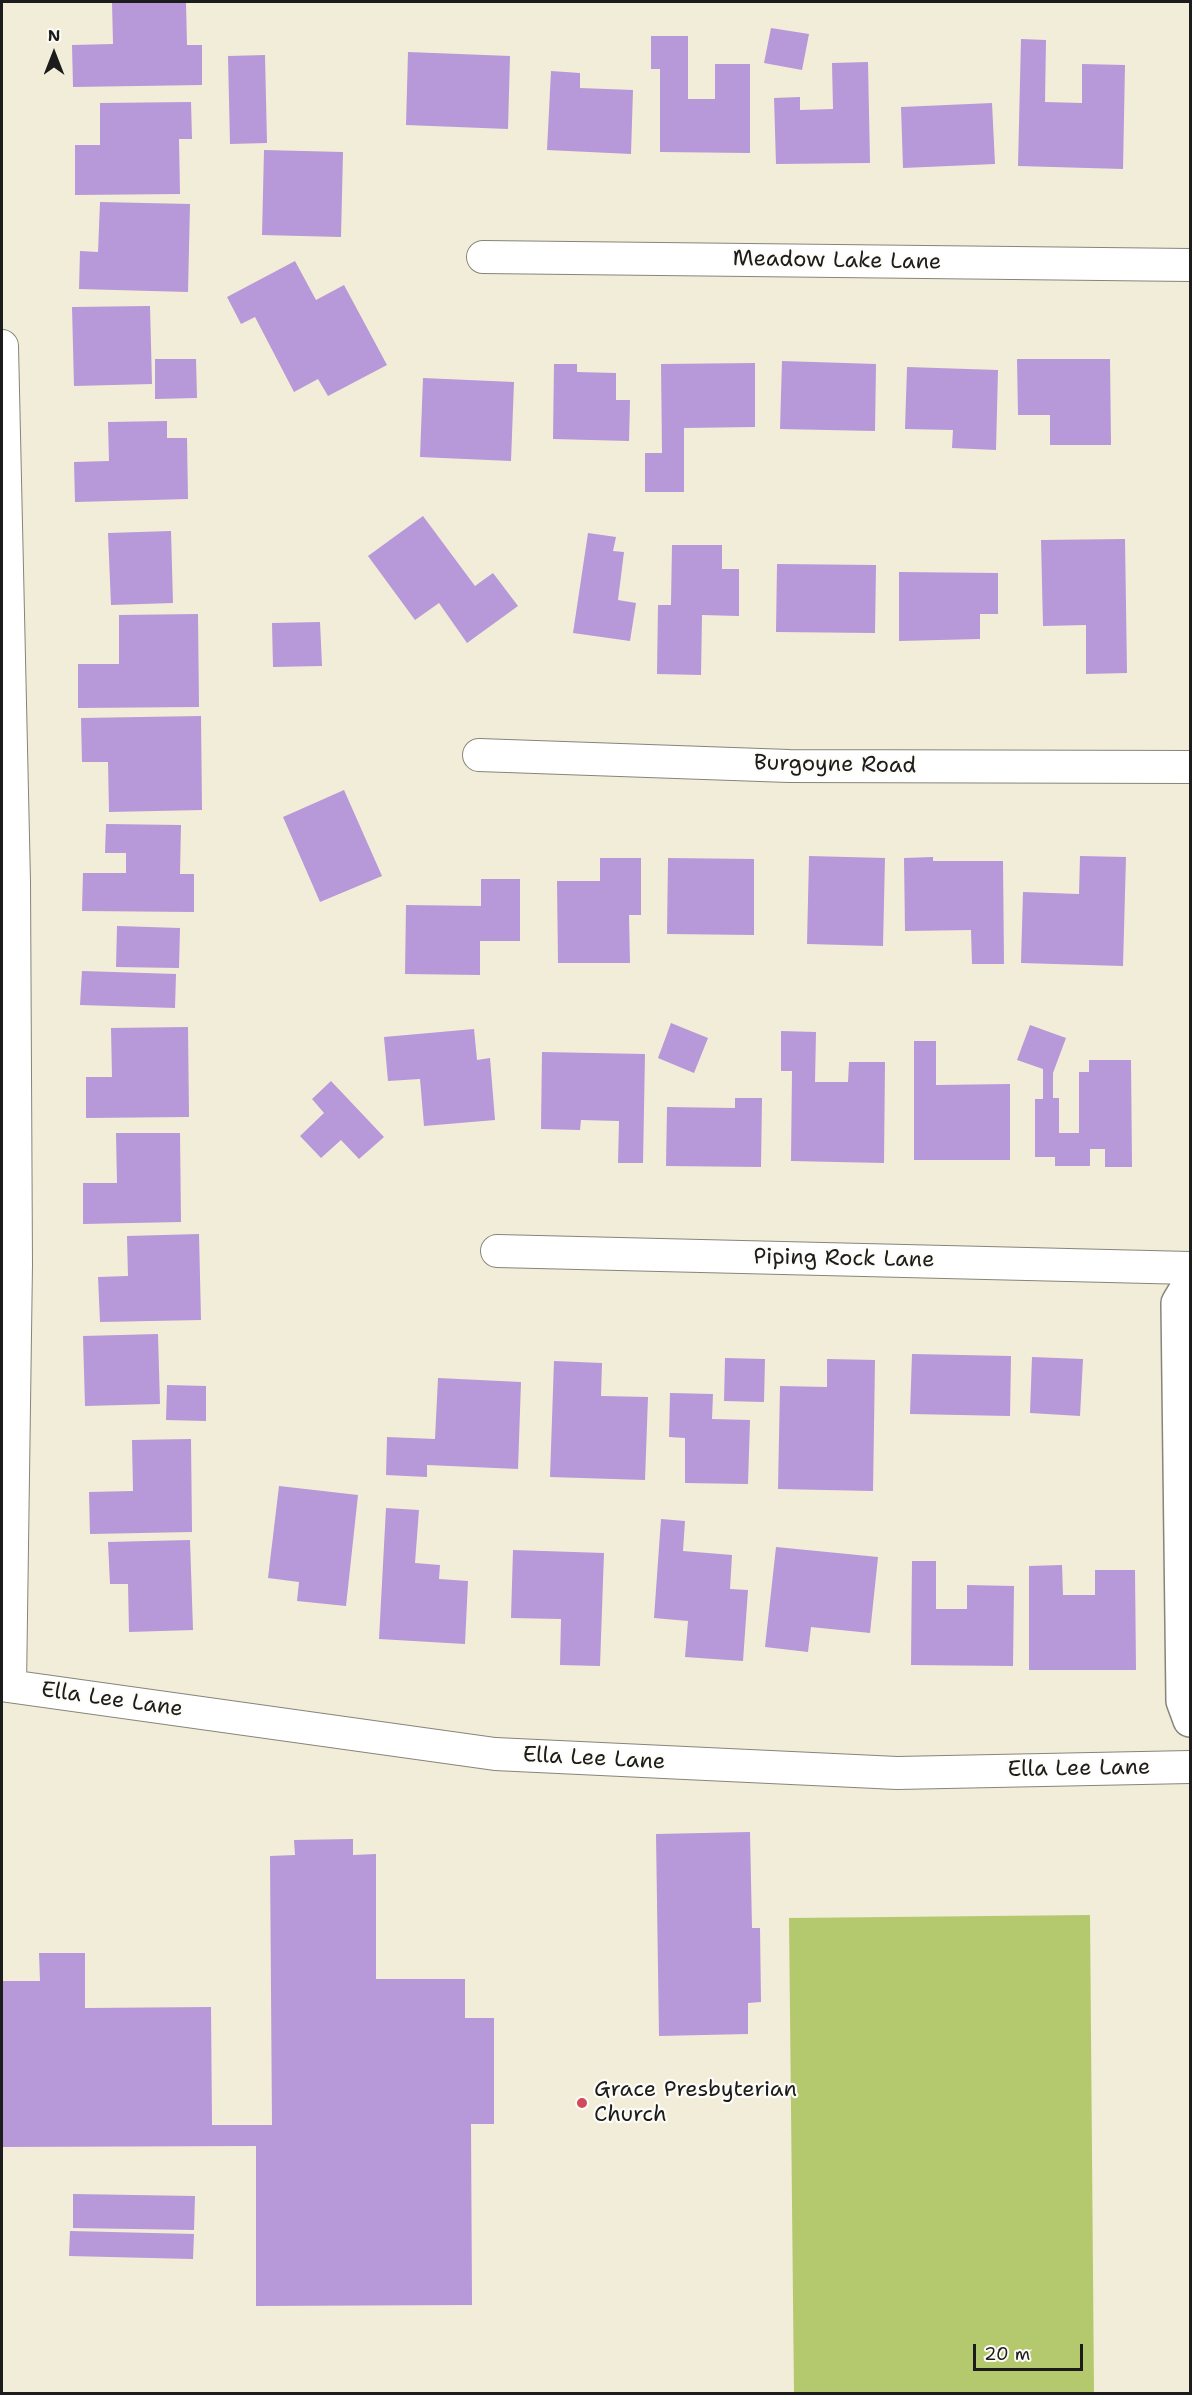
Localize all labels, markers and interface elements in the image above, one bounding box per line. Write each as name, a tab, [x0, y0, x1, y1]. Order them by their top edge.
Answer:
north arrow	[24, 24, 84, 84]
text: N	[48, 25, 60, 46]
street label: Meadow Lake Lane	[732, 246, 942, 276]
street label: Burgoyne Road	[754, 750, 916, 780]
street label: Piping Rock Lane	[753, 1244, 935, 1274]
street label: Ella Lee Lane	[39, 1677, 185, 1723]
street label: Ella Lee Lane	[522, 1742, 666, 1776]
street label: Ella Lee Lane	[1007, 1755, 1151, 1783]
place label: Grace Presbyterian Church	[594, 2077, 797, 2128]
marker: Grace Presbyterian Church	[575, 2096, 589, 2110]
scale bar	[976, 2332, 1086, 2370]
text: 20 m	[984, 2342, 1030, 2366]

